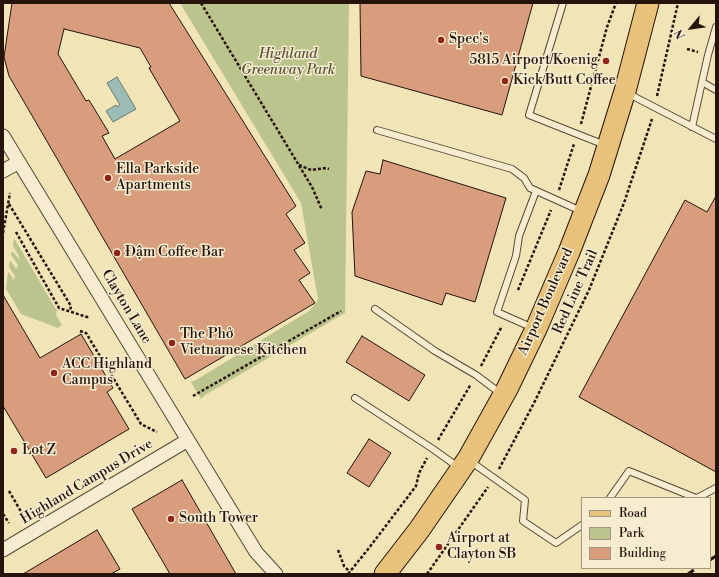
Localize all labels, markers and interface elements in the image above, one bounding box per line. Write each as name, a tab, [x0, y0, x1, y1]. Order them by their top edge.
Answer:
north arrow	[671, 8, 711, 48]
text: N	[672, 27, 689, 41]
place label: Spec's	[449, 32, 489, 48]
marker: Spec's	[436, 35, 446, 45]
park label: Highland Greenway Park	[241, 47, 335, 80]
place label: 5815 Airport/Koenig	[469, 53, 598, 69]
marker: 5815 Airport/Koenig	[601, 56, 611, 66]
place label: Kick Butt Coffee	[513, 73, 616, 89]
marker: Kick Butt Coffee	[500, 76, 510, 86]
place label: Ella Parkside Apartments	[116, 162, 199, 194]
marker: Ella Parkside Apartments	[103, 173, 113, 183]
place label: Đậm Coffee Bar	[125, 245, 224, 261]
street label: Airport Boulevard	[515, 246, 577, 358]
street label: Red Line Trail	[550, 247, 602, 337]
marker: Đậm Coffee Bar	[112, 248, 122, 258]
street label: Clayton Lane	[97, 267, 155, 347]
place label: The Phở Vietnamese Kitchen	[180, 327, 307, 360]
marker: The Phở Vietnamese Kitchen	[167, 338, 177, 348]
place label: ACC Highland Campus	[62, 357, 152, 390]
marker: ACC Highland Campus	[49, 368, 59, 378]
street label: Highland Campus Drive	[18, 436, 156, 528]
place label: Lot Z	[22, 443, 56, 459]
marker: Lot Z	[9, 446, 19, 456]
legend	[581, 497, 711, 569]
text: Road	[619, 506, 647, 521]
place label: South Tower	[179, 511, 258, 527]
marker: South Tower	[166, 514, 176, 524]
text: Park	[619, 526, 644, 541]
place label: Airport at Clayton SB	[447, 531, 516, 564]
marker: Airport at Clayton SB	[434, 542, 444, 552]
text: Building	[619, 546, 666, 561]

